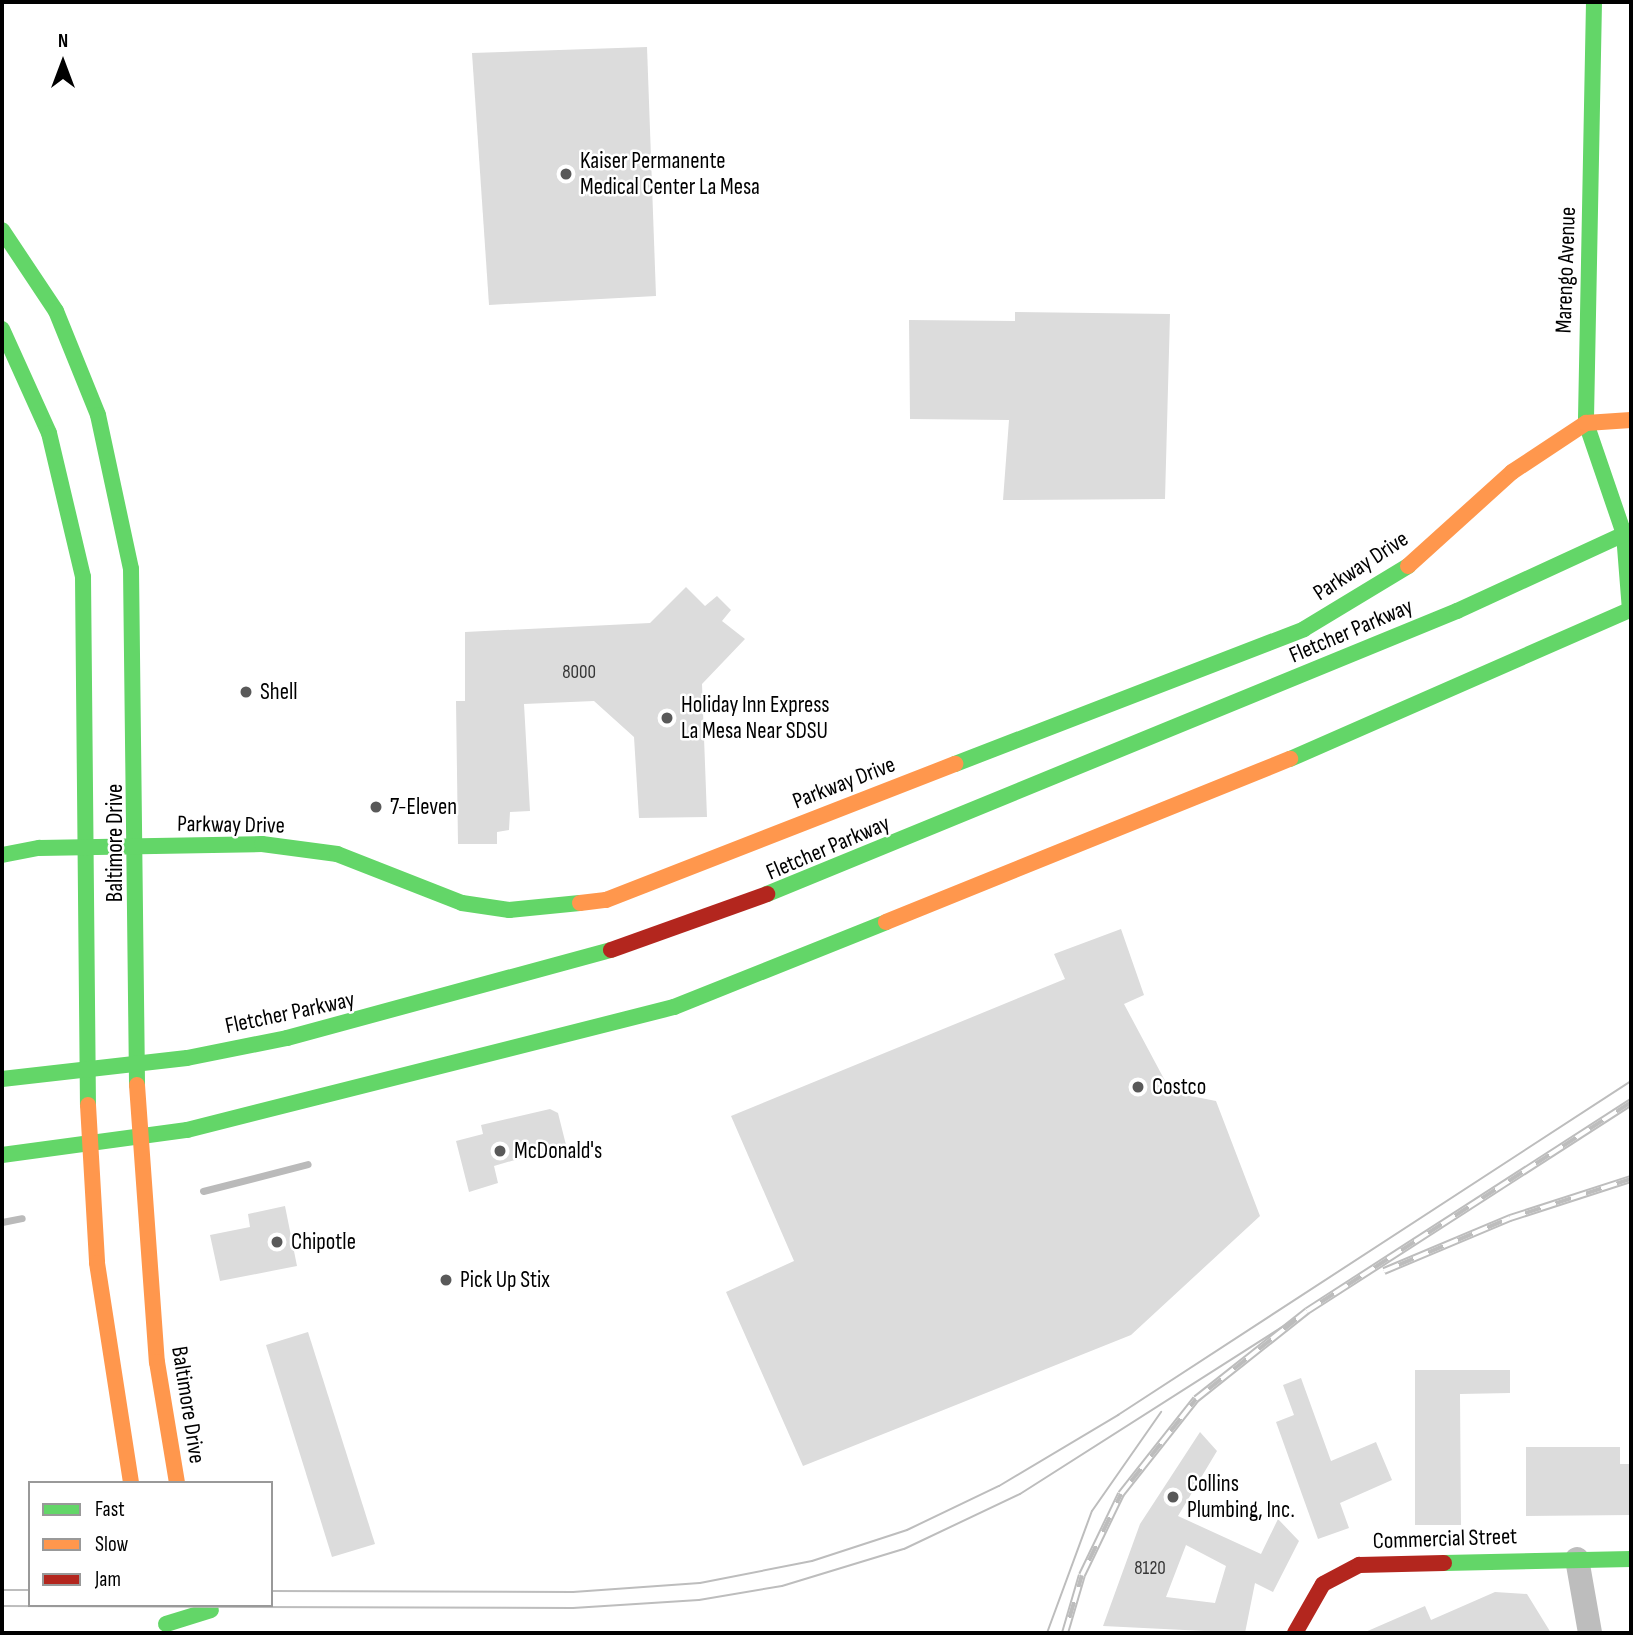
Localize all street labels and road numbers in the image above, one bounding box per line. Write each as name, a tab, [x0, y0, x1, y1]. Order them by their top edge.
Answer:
street label: Marengo Avenue	[1550, 206, 1582, 334]
street label: Parkway Drive	[1308, 525, 1414, 607]
street label: Fletcher Parkway	[1285, 593, 1417, 669]
street label: Parkway Drive	[789, 751, 899, 815]
street label: Baltimore Drive	[101, 784, 129, 902]
street label: Parkway Drive	[177, 810, 285, 840]
street label: Fletcher Parkway	[762, 810, 894, 886]
street label: Fletcher Parkway	[223, 986, 357, 1040]
street label: Baltimore Drive	[165, 1344, 211, 1466]
street label: Commercial Street	[1372, 1523, 1518, 1555]

